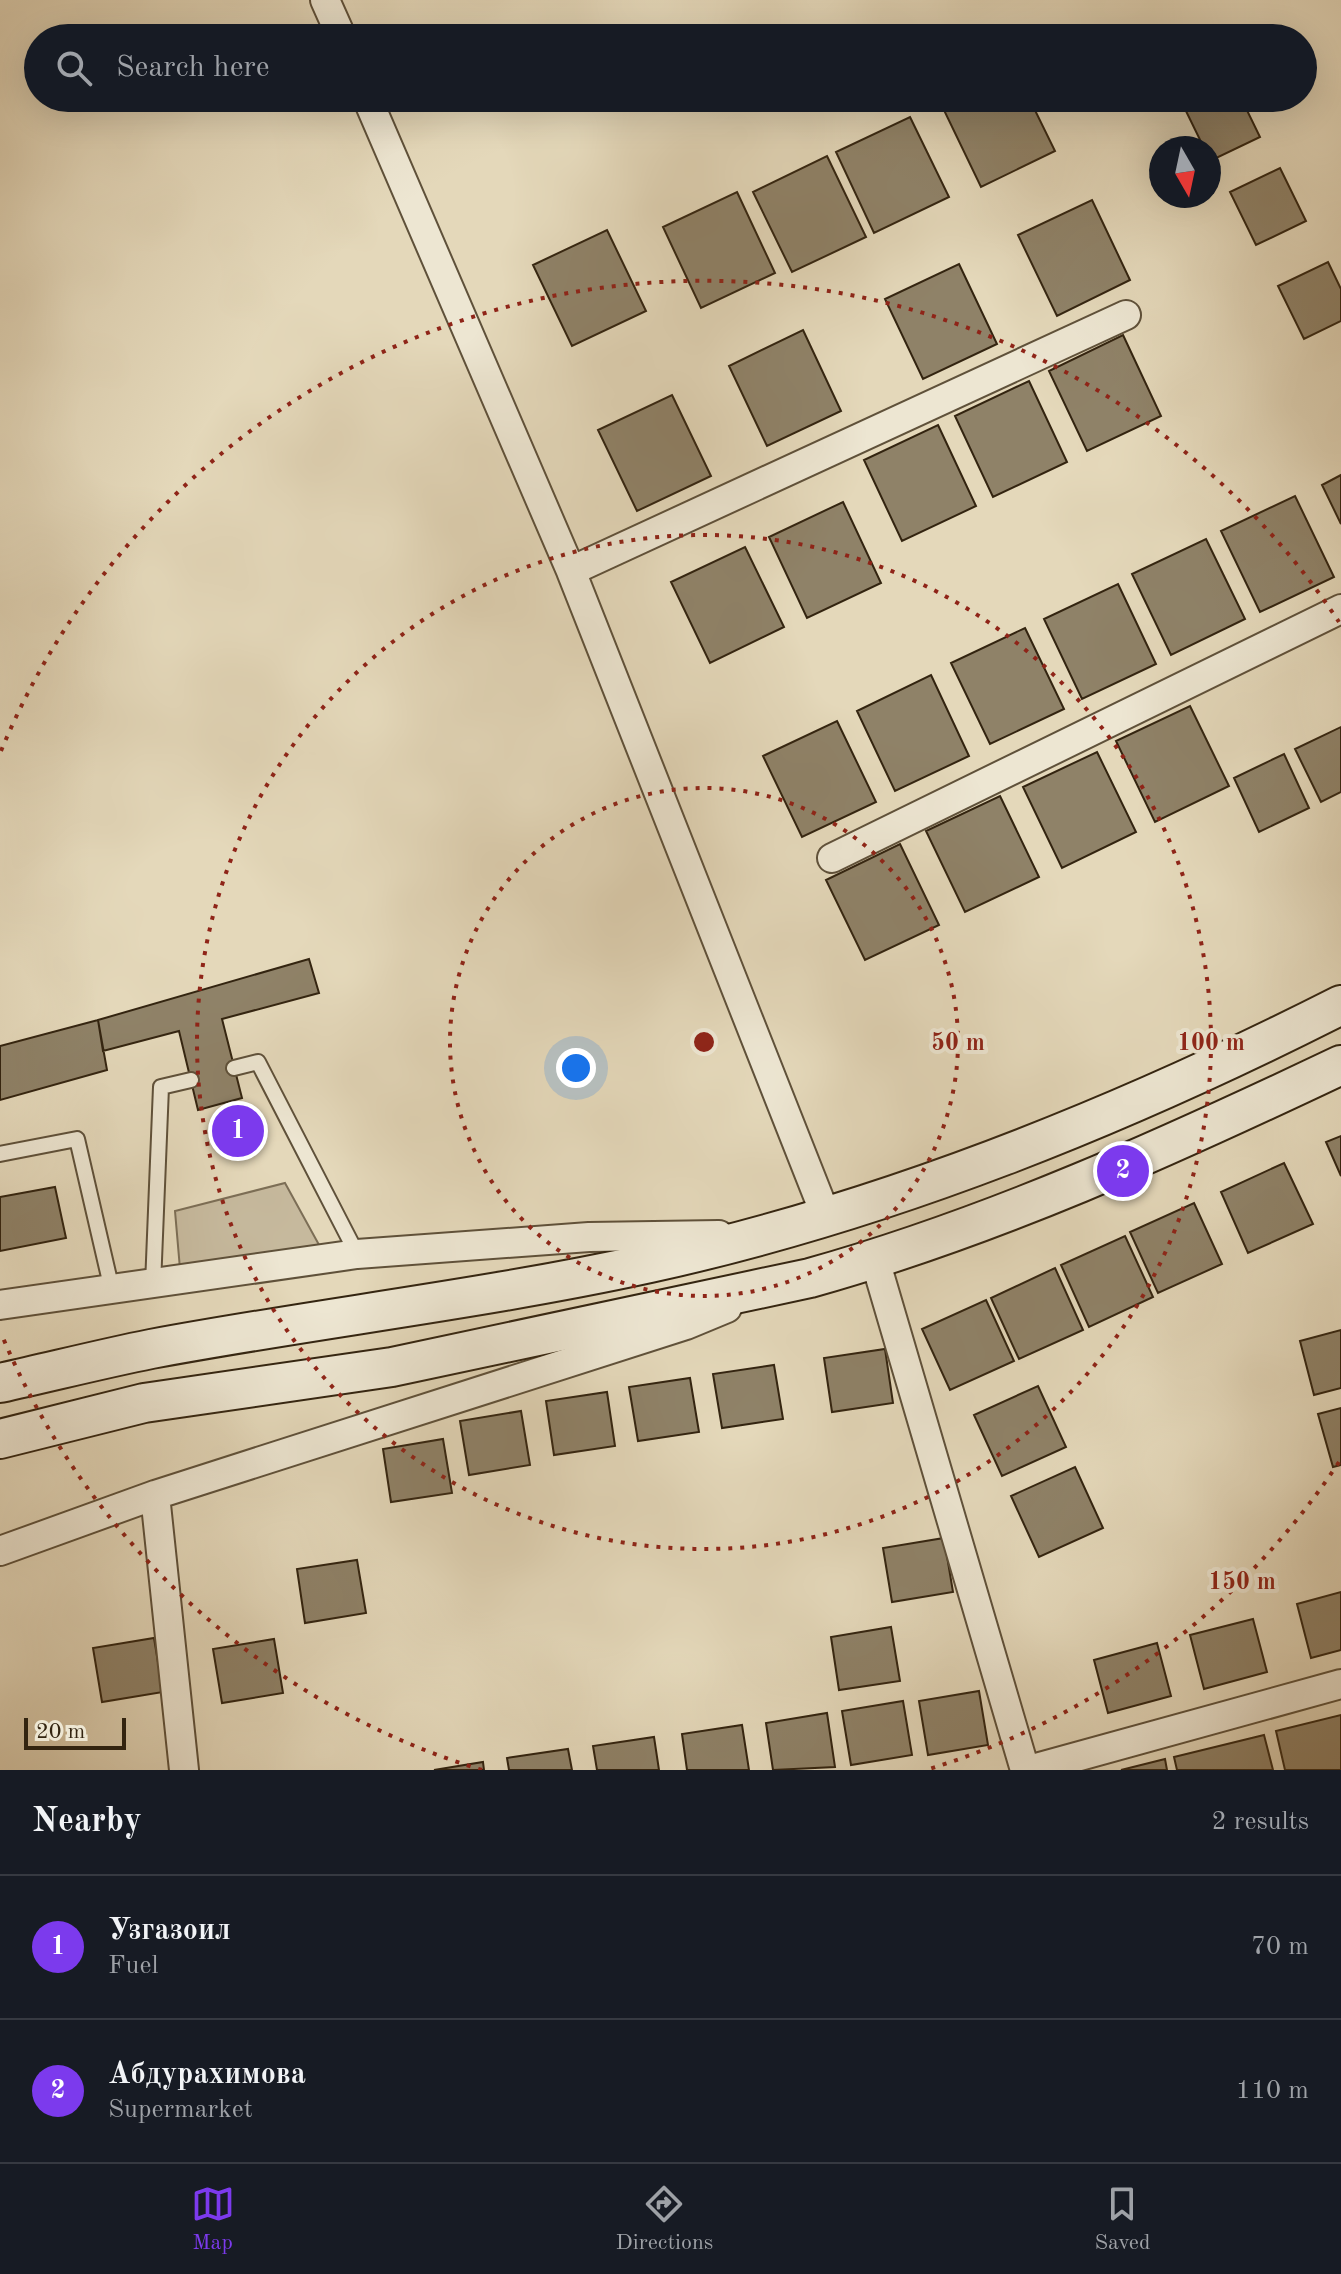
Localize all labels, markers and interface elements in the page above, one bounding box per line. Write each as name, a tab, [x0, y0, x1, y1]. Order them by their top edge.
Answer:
search box	[24, 24, 1317, 112]
icon: search	[52, 46, 96, 90]
text: Search here	[116, 53, 270, 83]
north arrow	[1149, 136, 1221, 208]
centre of rings	[690, 1028, 718, 1056]
text: 50 m	[931, 1031, 985, 1056]
text: 100 m	[1177, 1032, 1245, 1056]
your location	[556, 1048, 596, 1088]
pin: 1	[212, 1101, 264, 1161]
pin: 2	[1097, 1141, 1149, 1201]
text: 150 m	[1208, 1570, 1276, 1595]
scale bar	[24, 1714, 126, 1750]
text: 20 m	[36, 1721, 85, 1743]
text: Nearby	[32, 1805, 142, 1839]
text: 2 results	[1211, 1809, 1309, 1835]
text: Узгазоил	[108, 1916, 231, 1946]
text: 1	[50, 1934, 66, 1960]
text: 70 m	[1251, 1934, 1309, 1960]
text: Fuel	[108, 1953, 158, 1979]
text: Абдурахимова	[108, 2060, 306, 2090]
text: 2	[50, 2078, 66, 2104]
text: 110 m	[1236, 2078, 1309, 2104]
text: Supermarket	[108, 2097, 253, 2123]
tab: Map	[191, 2182, 235, 2257]
tab: Directions	[616, 2182, 713, 2257]
tab: Saved	[1094, 2182, 1150, 2257]

